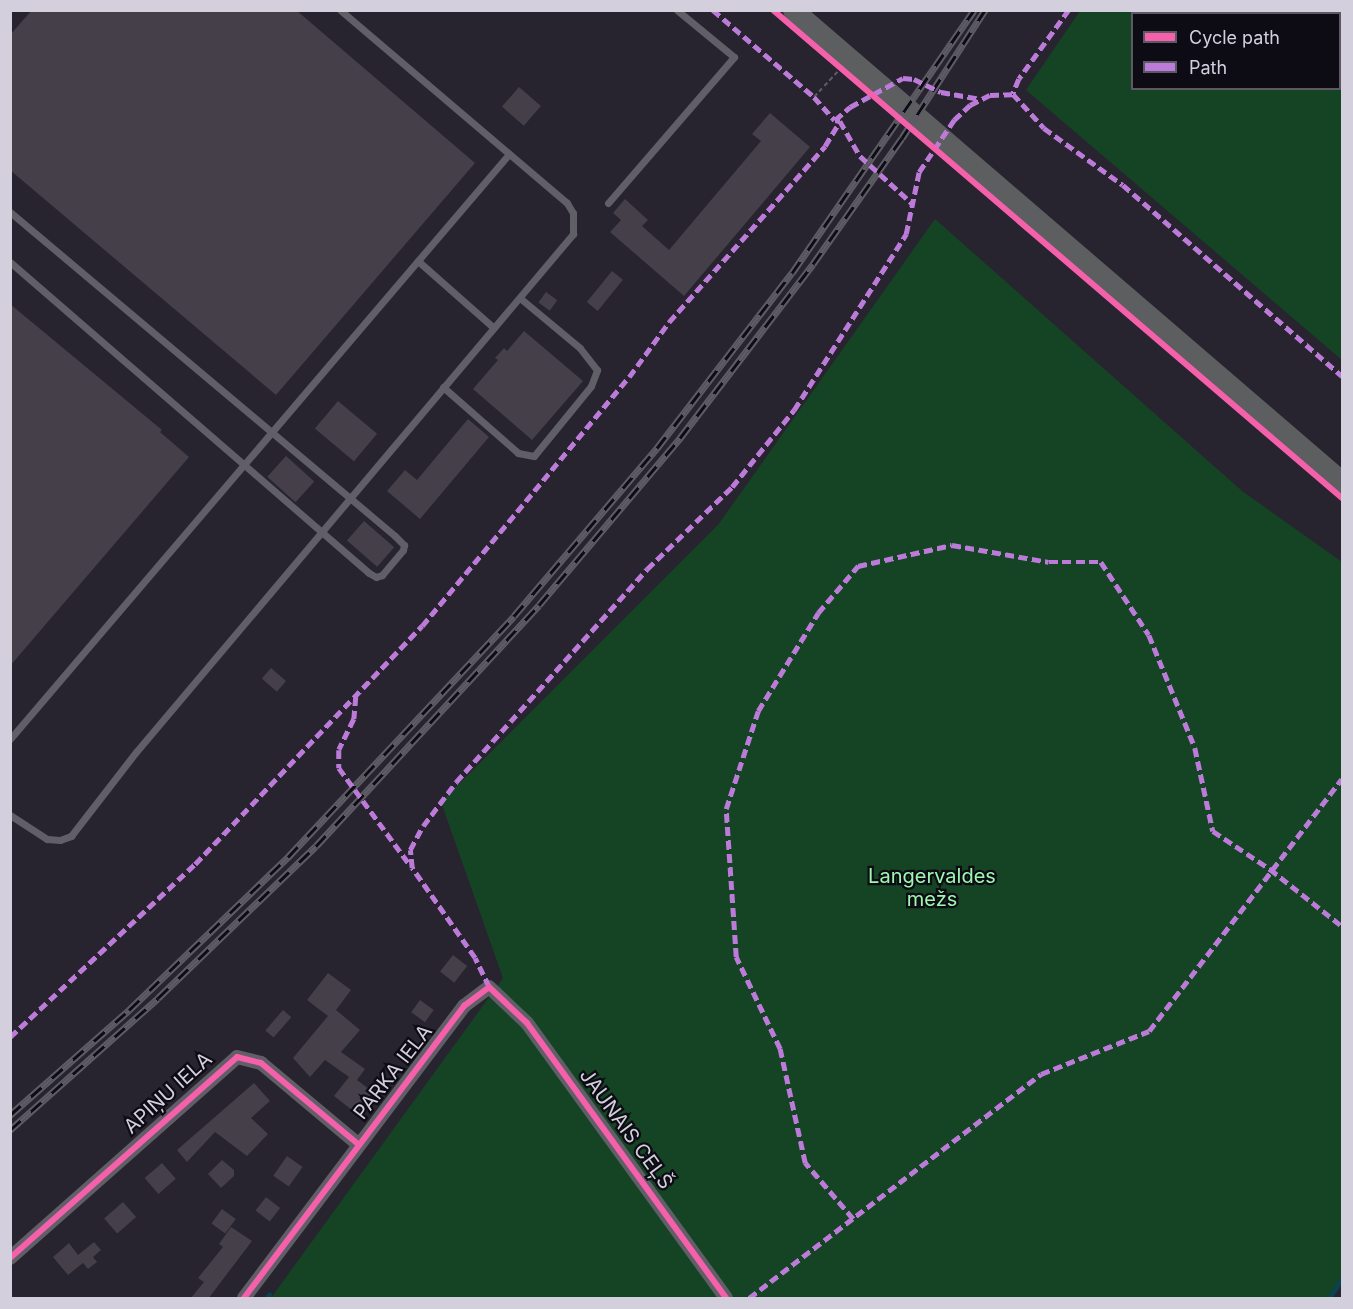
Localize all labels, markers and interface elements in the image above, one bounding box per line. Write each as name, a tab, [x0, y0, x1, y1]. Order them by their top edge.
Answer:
legend	[1131, 12, 1341, 90]
text: Cycle path	[1189, 27, 1280, 48]
text: Path	[1189, 57, 1227, 78]
park label: Langervaldes mežs	[868, 865, 996, 912]
street label: PARKA IELA	[349, 1020, 437, 1124]
street label: APIŅU IELA	[119, 1047, 217, 1139]
street label: JAUNAIS CEĻŠ	[574, 1064, 678, 1194]

